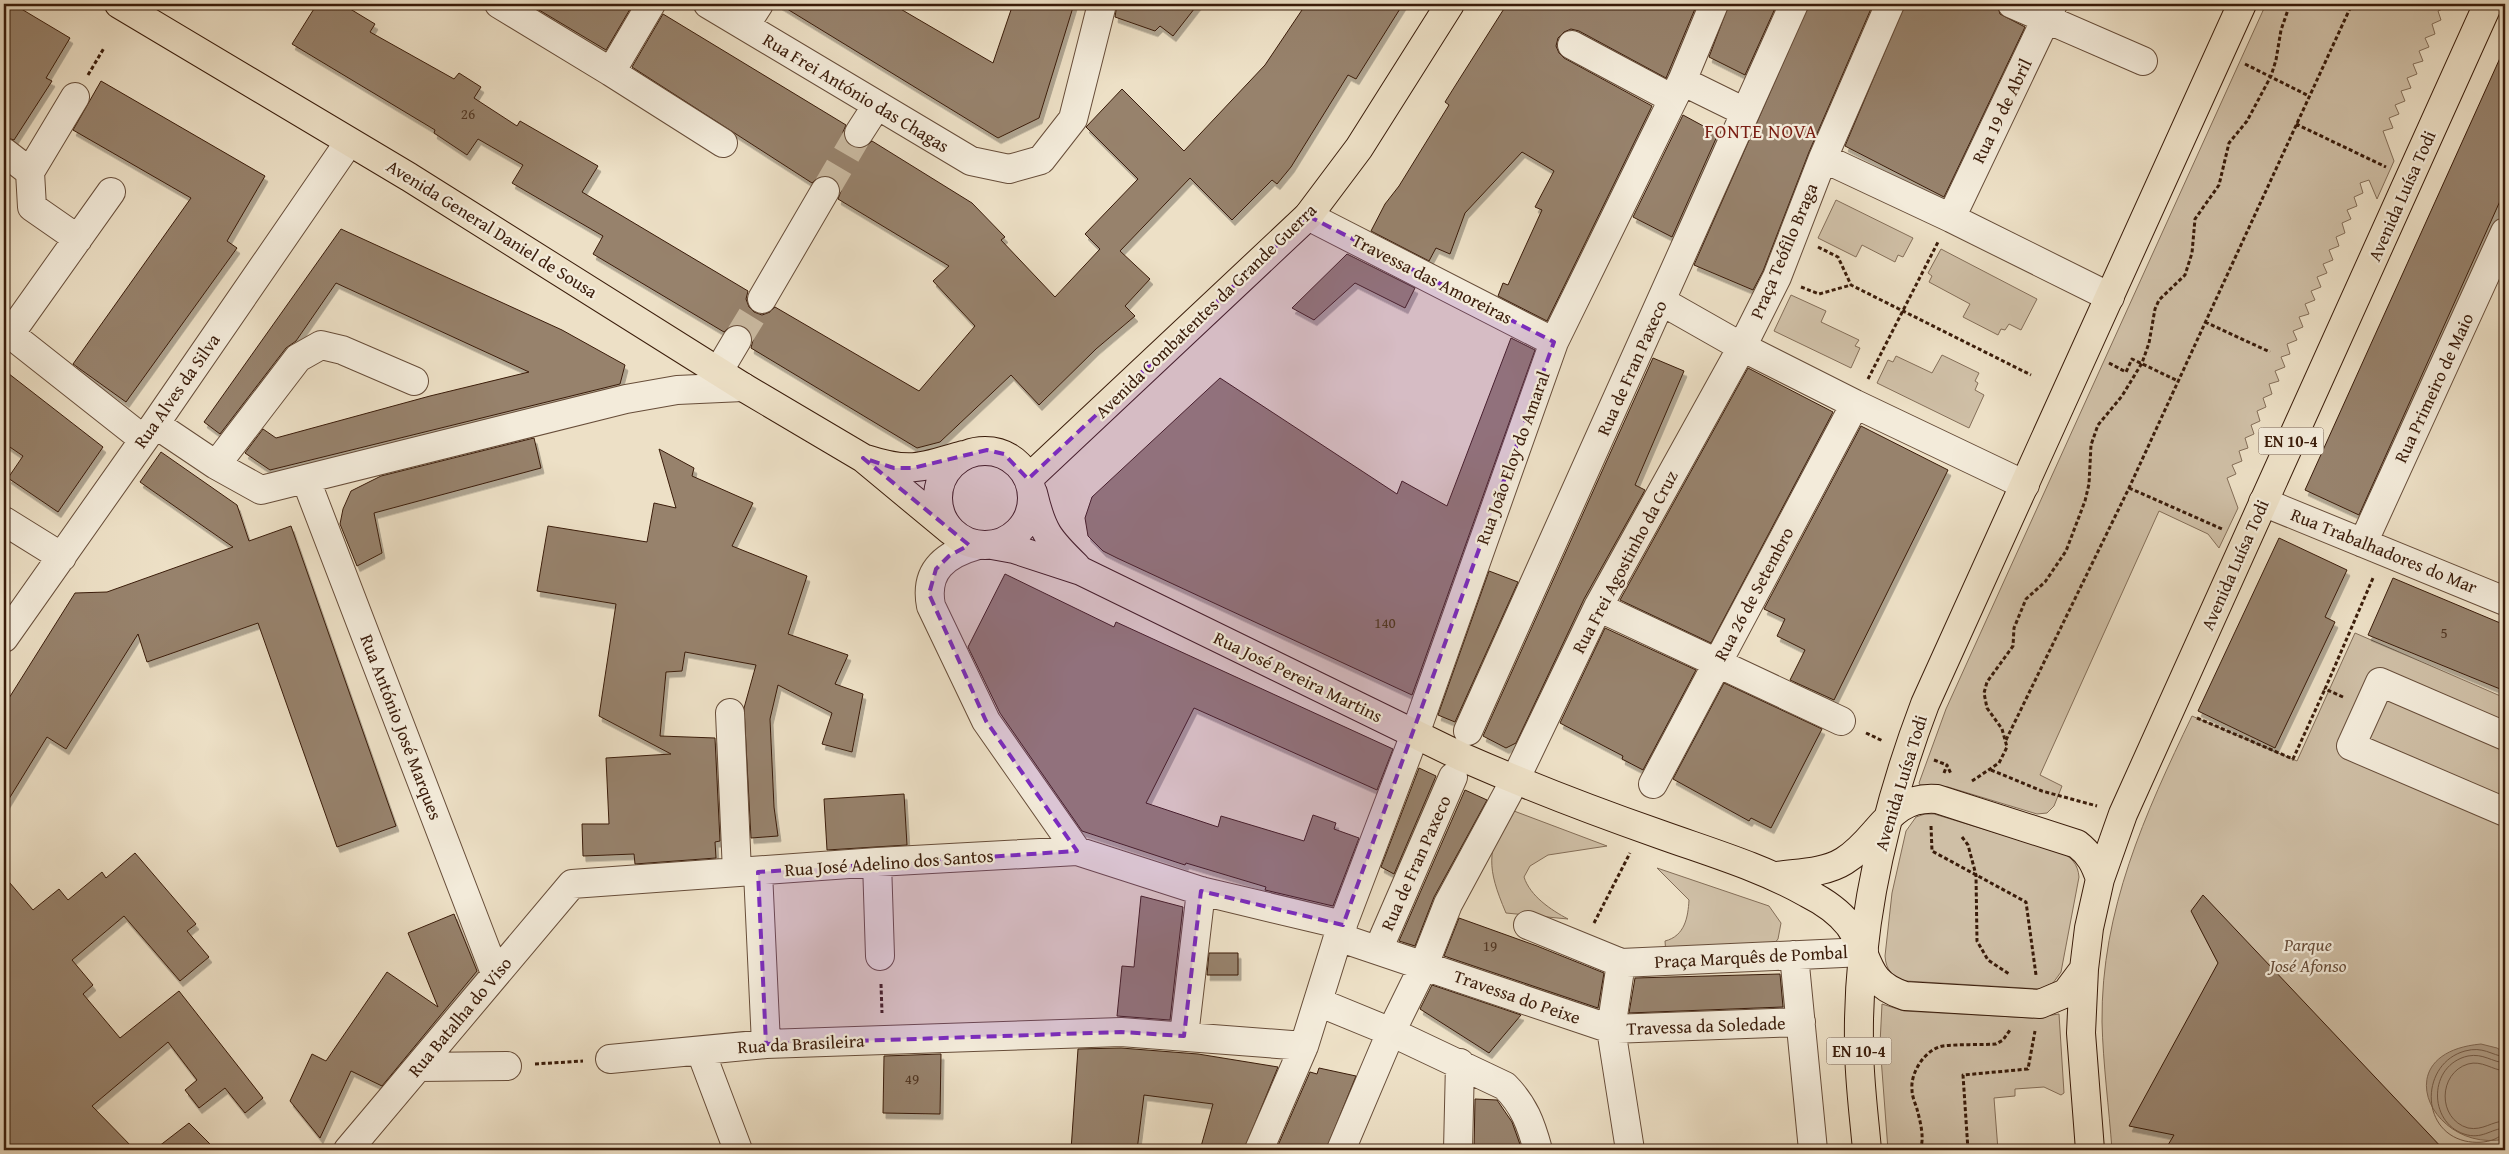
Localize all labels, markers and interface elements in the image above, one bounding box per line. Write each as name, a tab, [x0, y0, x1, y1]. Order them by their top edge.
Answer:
street label: Rua Frei António das Chagas	[758, 26, 955, 159]
street label: Rua 19 de Abril	[1965, 54, 2039, 168]
house number: 26	[461, 103, 475, 124]
district label: FONTE NOVA	[1704, 117, 1818, 145]
street label: Avenida Luísa Todi	[2361, 126, 2442, 266]
street label: Avenida General Daniel de Sousa	[382, 152, 603, 305]
street label: Praça Teófilo Braga	[1743, 178, 1825, 323]
street label: Avenida Combatentes da Grande Guerra	[1089, 197, 1323, 424]
street label: Travessa das Amoreiras	[1347, 226, 1517, 331]
street label: Rua de Fran Paxeco	[1590, 296, 1674, 440]
street label: Rua Primeiro de Maio	[2387, 308, 2480, 467]
street label: Rua Alves da Silva	[127, 327, 227, 454]
street label: Rua João Eloy do Amaral	[1469, 367, 1557, 548]
road number: EN 10-4	[2258, 428, 2324, 454]
street label: Rua Frei Agostinho da Cruz	[1565, 465, 1684, 658]
street label: Avenida Luísa Todi	[2194, 495, 2275, 635]
street label: Rua Trabalhadores do Mar	[2287, 501, 2482, 601]
street label: Rua 26 de Setembro	[1707, 522, 1800, 666]
house number: 140	[1374, 612, 1396, 633]
house number: 5	[2440, 622, 2448, 643]
street label: Rua José Pereira Martins	[1209, 624, 1387, 729]
street label: Rua António José Marques	[354, 630, 449, 824]
street label: Avenida Luísa Todi	[1867, 712, 1934, 854]
street label: Rua de Fran Paxeco	[1374, 791, 1458, 935]
street label: Rua José Adelino dos Santos	[784, 842, 994, 883]
park label: Parque José Afonso	[2267, 931, 2347, 979]
house number: 19	[1483, 935, 1497, 956]
street label: Praça Marquês de Pombal	[1654, 938, 1848, 975]
street label: Rua Batalha do Viso	[401, 951, 518, 1083]
street label: Travessa do Peixe	[1450, 962, 1584, 1031]
street label: Travessa da Soledade	[1626, 1009, 1786, 1042]
street label: Rua da Brasileira	[737, 1027, 866, 1060]
road number: EN 10-4	[1826, 1038, 1892, 1064]
house number: 49	[905, 1068, 919, 1089]

